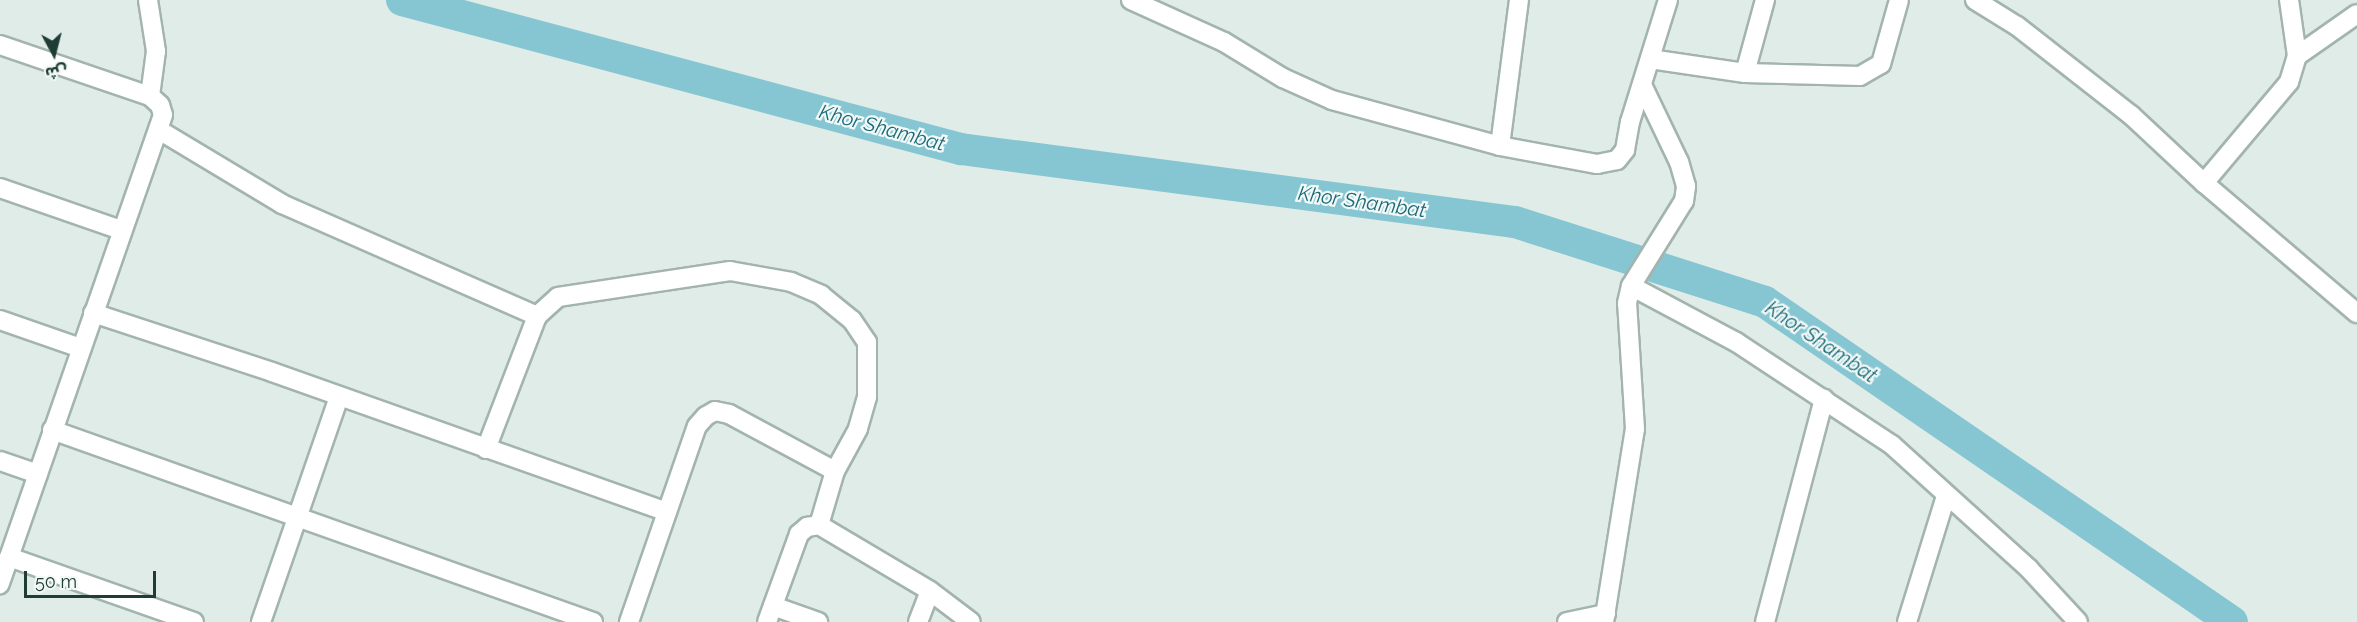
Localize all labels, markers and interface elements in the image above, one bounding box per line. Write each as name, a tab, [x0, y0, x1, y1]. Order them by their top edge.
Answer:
north arrow	[24, 24, 84, 84]
text: ش	[44, 62, 68, 83]
water label: Khor Shambat	[816, 100, 948, 156]
water label: Khor Shambat	[1296, 181, 1428, 223]
water label: Khor Shambat	[1761, 296, 1881, 388]
scale bar	[27, 559, 159, 597]
text: 50 m	[35, 571, 77, 592]

